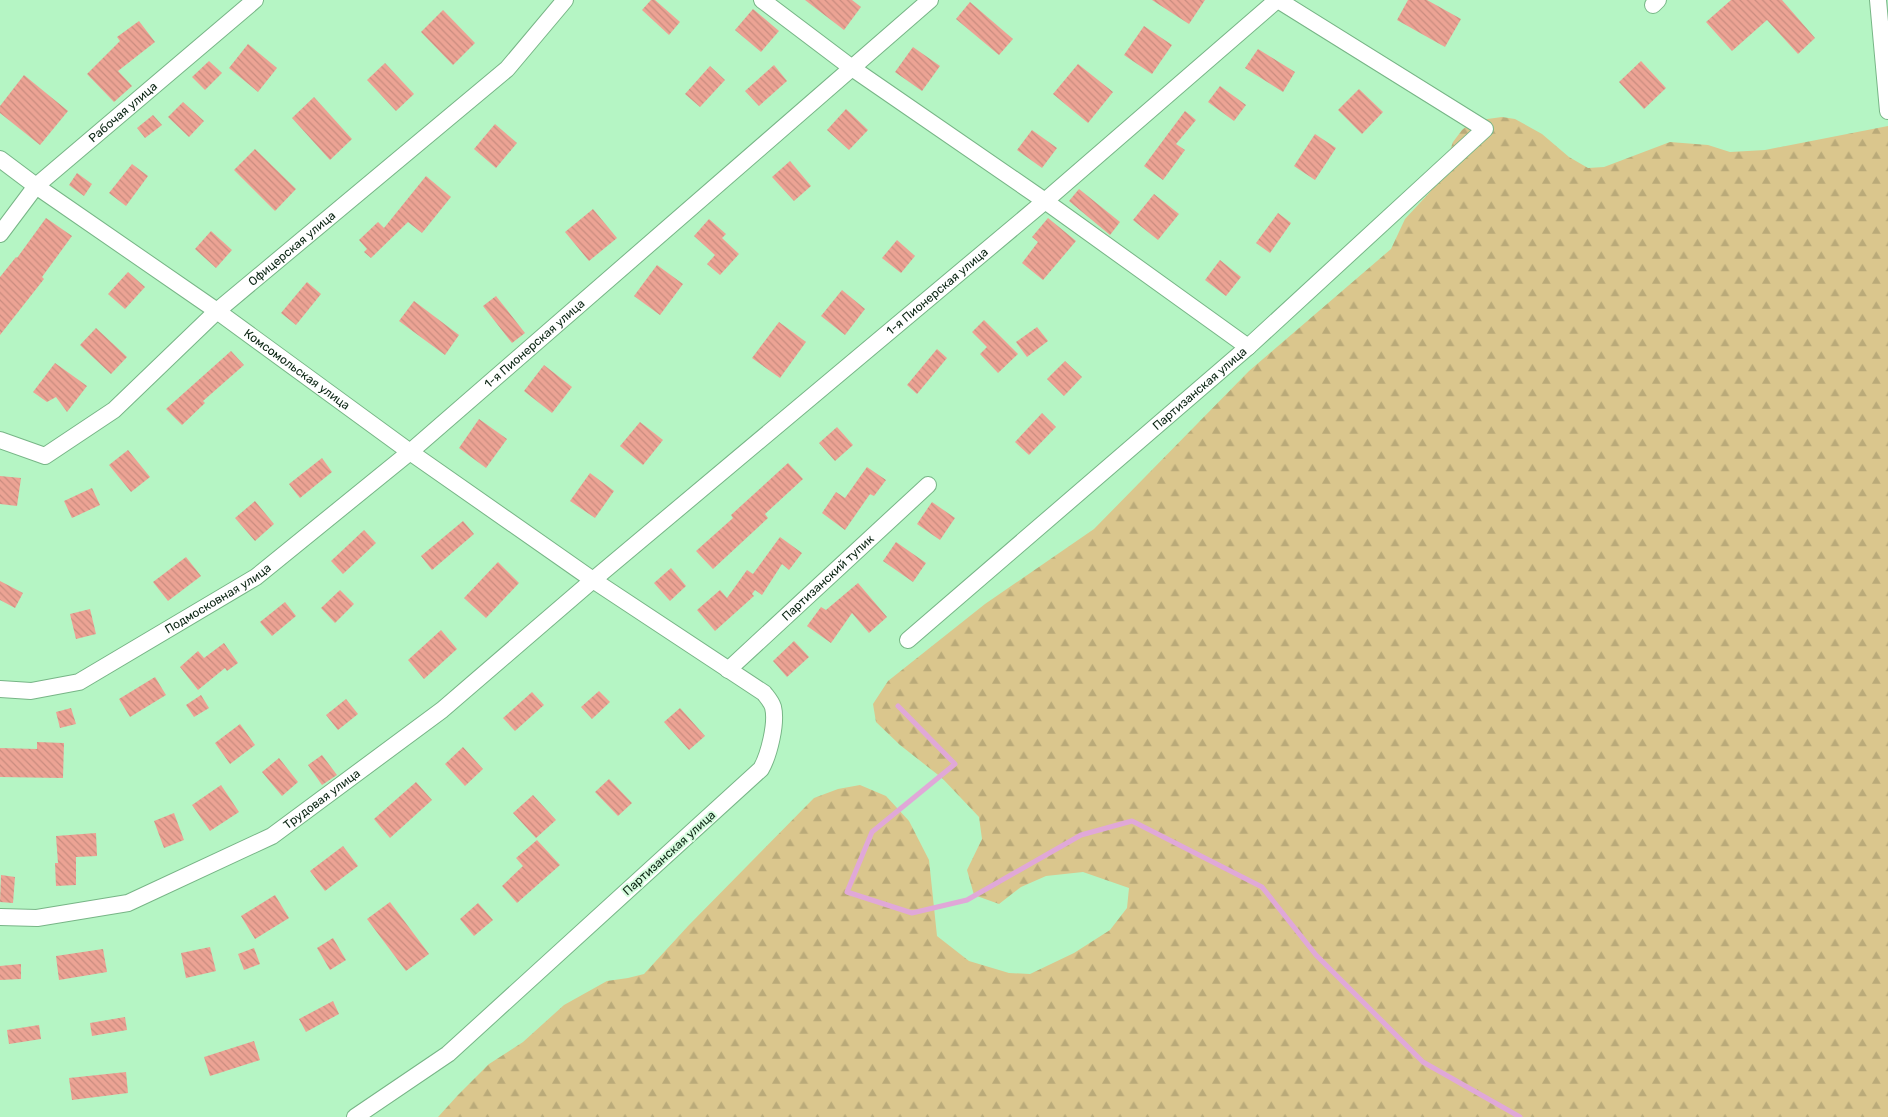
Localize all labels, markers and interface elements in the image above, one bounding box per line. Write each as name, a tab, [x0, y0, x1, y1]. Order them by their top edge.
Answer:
street label: Рабочая улица	[86, 79, 160, 145]
street label: Офицерская улица	[245, 208, 338, 289]
street label: 1-я Пионерская улица	[884, 245, 991, 338]
street label: 1-я Пионерская улица	[482, 296, 587, 391]
street label: Комсомольская улица	[241, 326, 353, 413]
street label: Партизанская улица	[1150, 344, 1250, 433]
street label: Партизанский тупик	[779, 531, 877, 624]
street label: Подмосковная улица	[162, 561, 274, 636]
street label: Трудовая улица	[281, 766, 363, 832]
street label: Партизанская улица	[620, 808, 718, 898]

